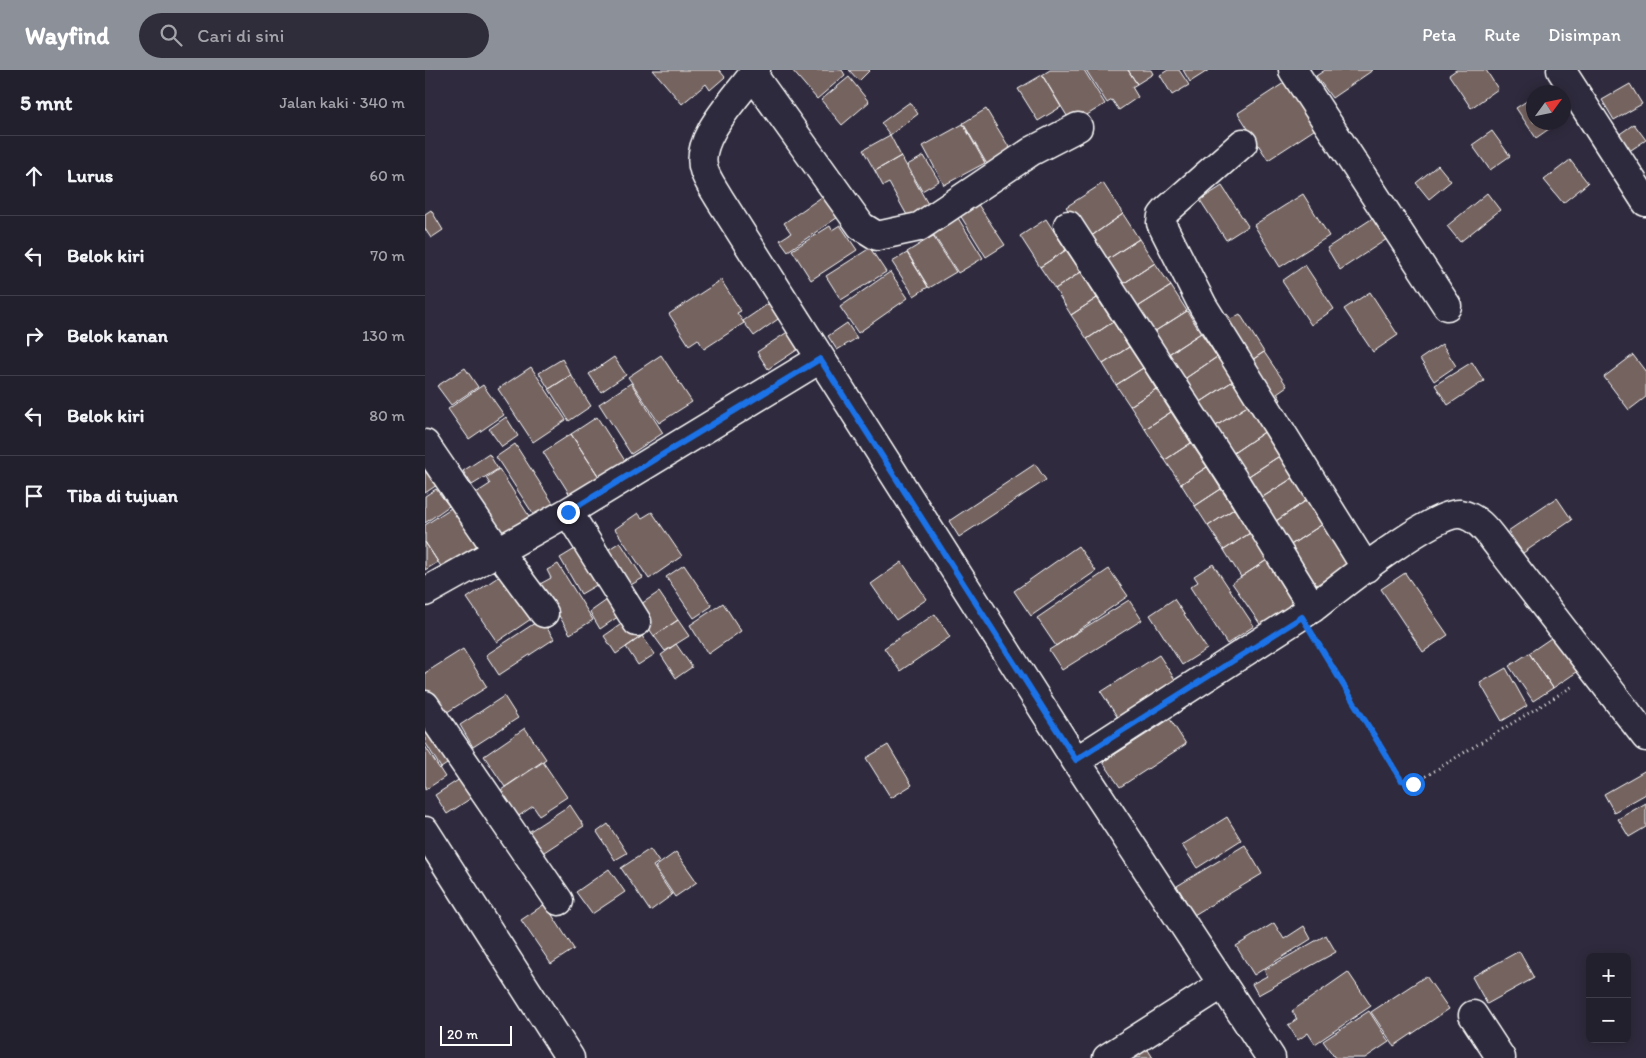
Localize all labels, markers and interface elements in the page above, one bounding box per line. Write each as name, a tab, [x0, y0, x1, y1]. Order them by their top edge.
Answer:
search box	[139, 13, 489, 58]
text: Wayfind	[25, 21, 109, 50]
icon: search	[157, 21, 185, 49]
text: Cari di sini	[197, 24, 284, 47]
text: Peta	[1422, 24, 1456, 46]
text: Rute	[1484, 24, 1520, 46]
text: Disimpan	[1548, 24, 1621, 46]
north arrow	[1526, 85, 1571, 130]
text: 5 mnt	[20, 90, 73, 115]
text: Jalan kaki · 340 m	[279, 93, 405, 112]
icon: ahead	[20, 162, 48, 190]
text: Lurus	[67, 164, 113, 187]
text: 60 m	[370, 166, 405, 185]
icon: left	[20, 242, 48, 270]
text: Belok kiri	[67, 244, 144, 267]
text: 70 m	[370, 246, 405, 265]
icon: right	[20, 322, 48, 350]
text: Belok kanan	[67, 324, 168, 347]
text: 130 m	[362, 326, 405, 345]
icon: left	[20, 402, 48, 430]
text: Belok kiri	[67, 404, 144, 427]
text: 80 m	[369, 406, 405, 425]
icon: arrive	[20, 482, 48, 510]
text: Tiba di tujuan	[67, 484, 178, 507]
route end	[557, 501, 580, 524]
route start	[1402, 773, 1425, 796]
map controls	[1586, 953, 1631, 1043]
button: +	[1586, 953, 1631, 998]
button: −	[1586, 998, 1631, 1043]
scale bar	[440, 1023, 513, 1046]
text: 20 m	[447, 1026, 478, 1043]

